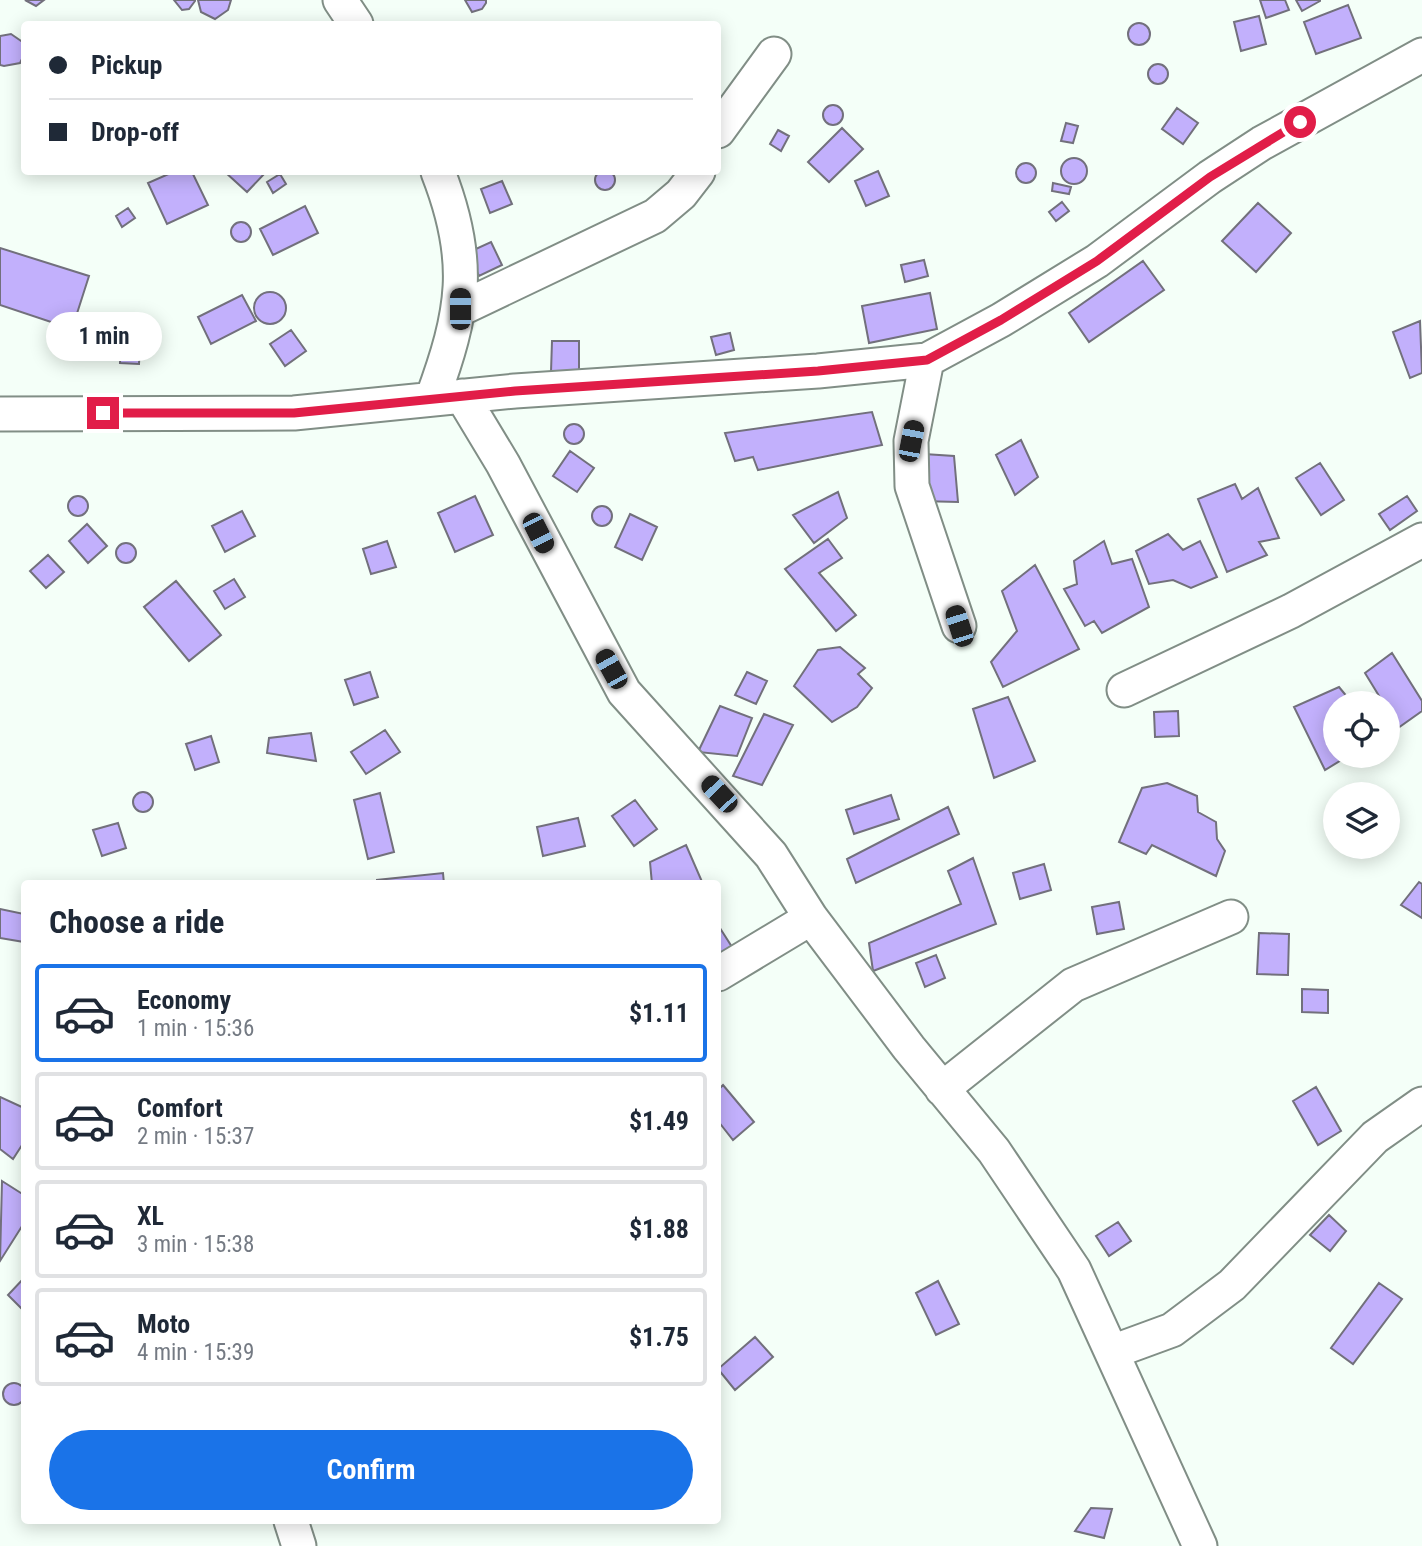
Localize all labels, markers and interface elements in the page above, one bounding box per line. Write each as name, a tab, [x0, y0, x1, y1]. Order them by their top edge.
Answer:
text: Pickup	[91, 50, 162, 80]
route start	[1284, 106, 1316, 138]
text: Drop-off	[91, 117, 179, 147]
car	[450, 288, 471, 330]
callout: 1 min	[45, 312, 161, 360]
text: 1 min	[78, 323, 130, 350]
route end	[87, 397, 119, 429]
car	[897, 418, 926, 464]
car	[520, 510, 557, 556]
car	[943, 603, 976, 649]
car	[592, 646, 631, 692]
map controls	[1323, 691, 1400, 859]
button: locate	[1323, 691, 1400, 768]
car	[697, 771, 742, 817]
button: layers	[1323, 782, 1400, 859]
text: Choose a ride	[49, 903, 224, 941]
icon: car	[53, 982, 116, 1045]
text: Economy	[137, 985, 231, 1015]
text: $1.11	[629, 998, 689, 1028]
text: 1 min · 15:36	[137, 1015, 254, 1042]
icon: car	[53, 1090, 116, 1153]
text: Comfort	[137, 1093, 223, 1123]
text: $1.49	[629, 1106, 689, 1136]
text: 2 min · 15:37	[137, 1123, 254, 1150]
icon: car	[53, 1198, 116, 1261]
text: XL	[137, 1201, 164, 1231]
text: $1.88	[629, 1214, 689, 1244]
text: 3 min · 15:38	[137, 1231, 254, 1258]
icon: car	[53, 1306, 116, 1369]
text: Moto	[137, 1309, 190, 1339]
text: $1.75	[629, 1322, 689, 1352]
text: 4 min · 15:39	[137, 1339, 254, 1366]
button: Confirm	[49, 1430, 693, 1510]

